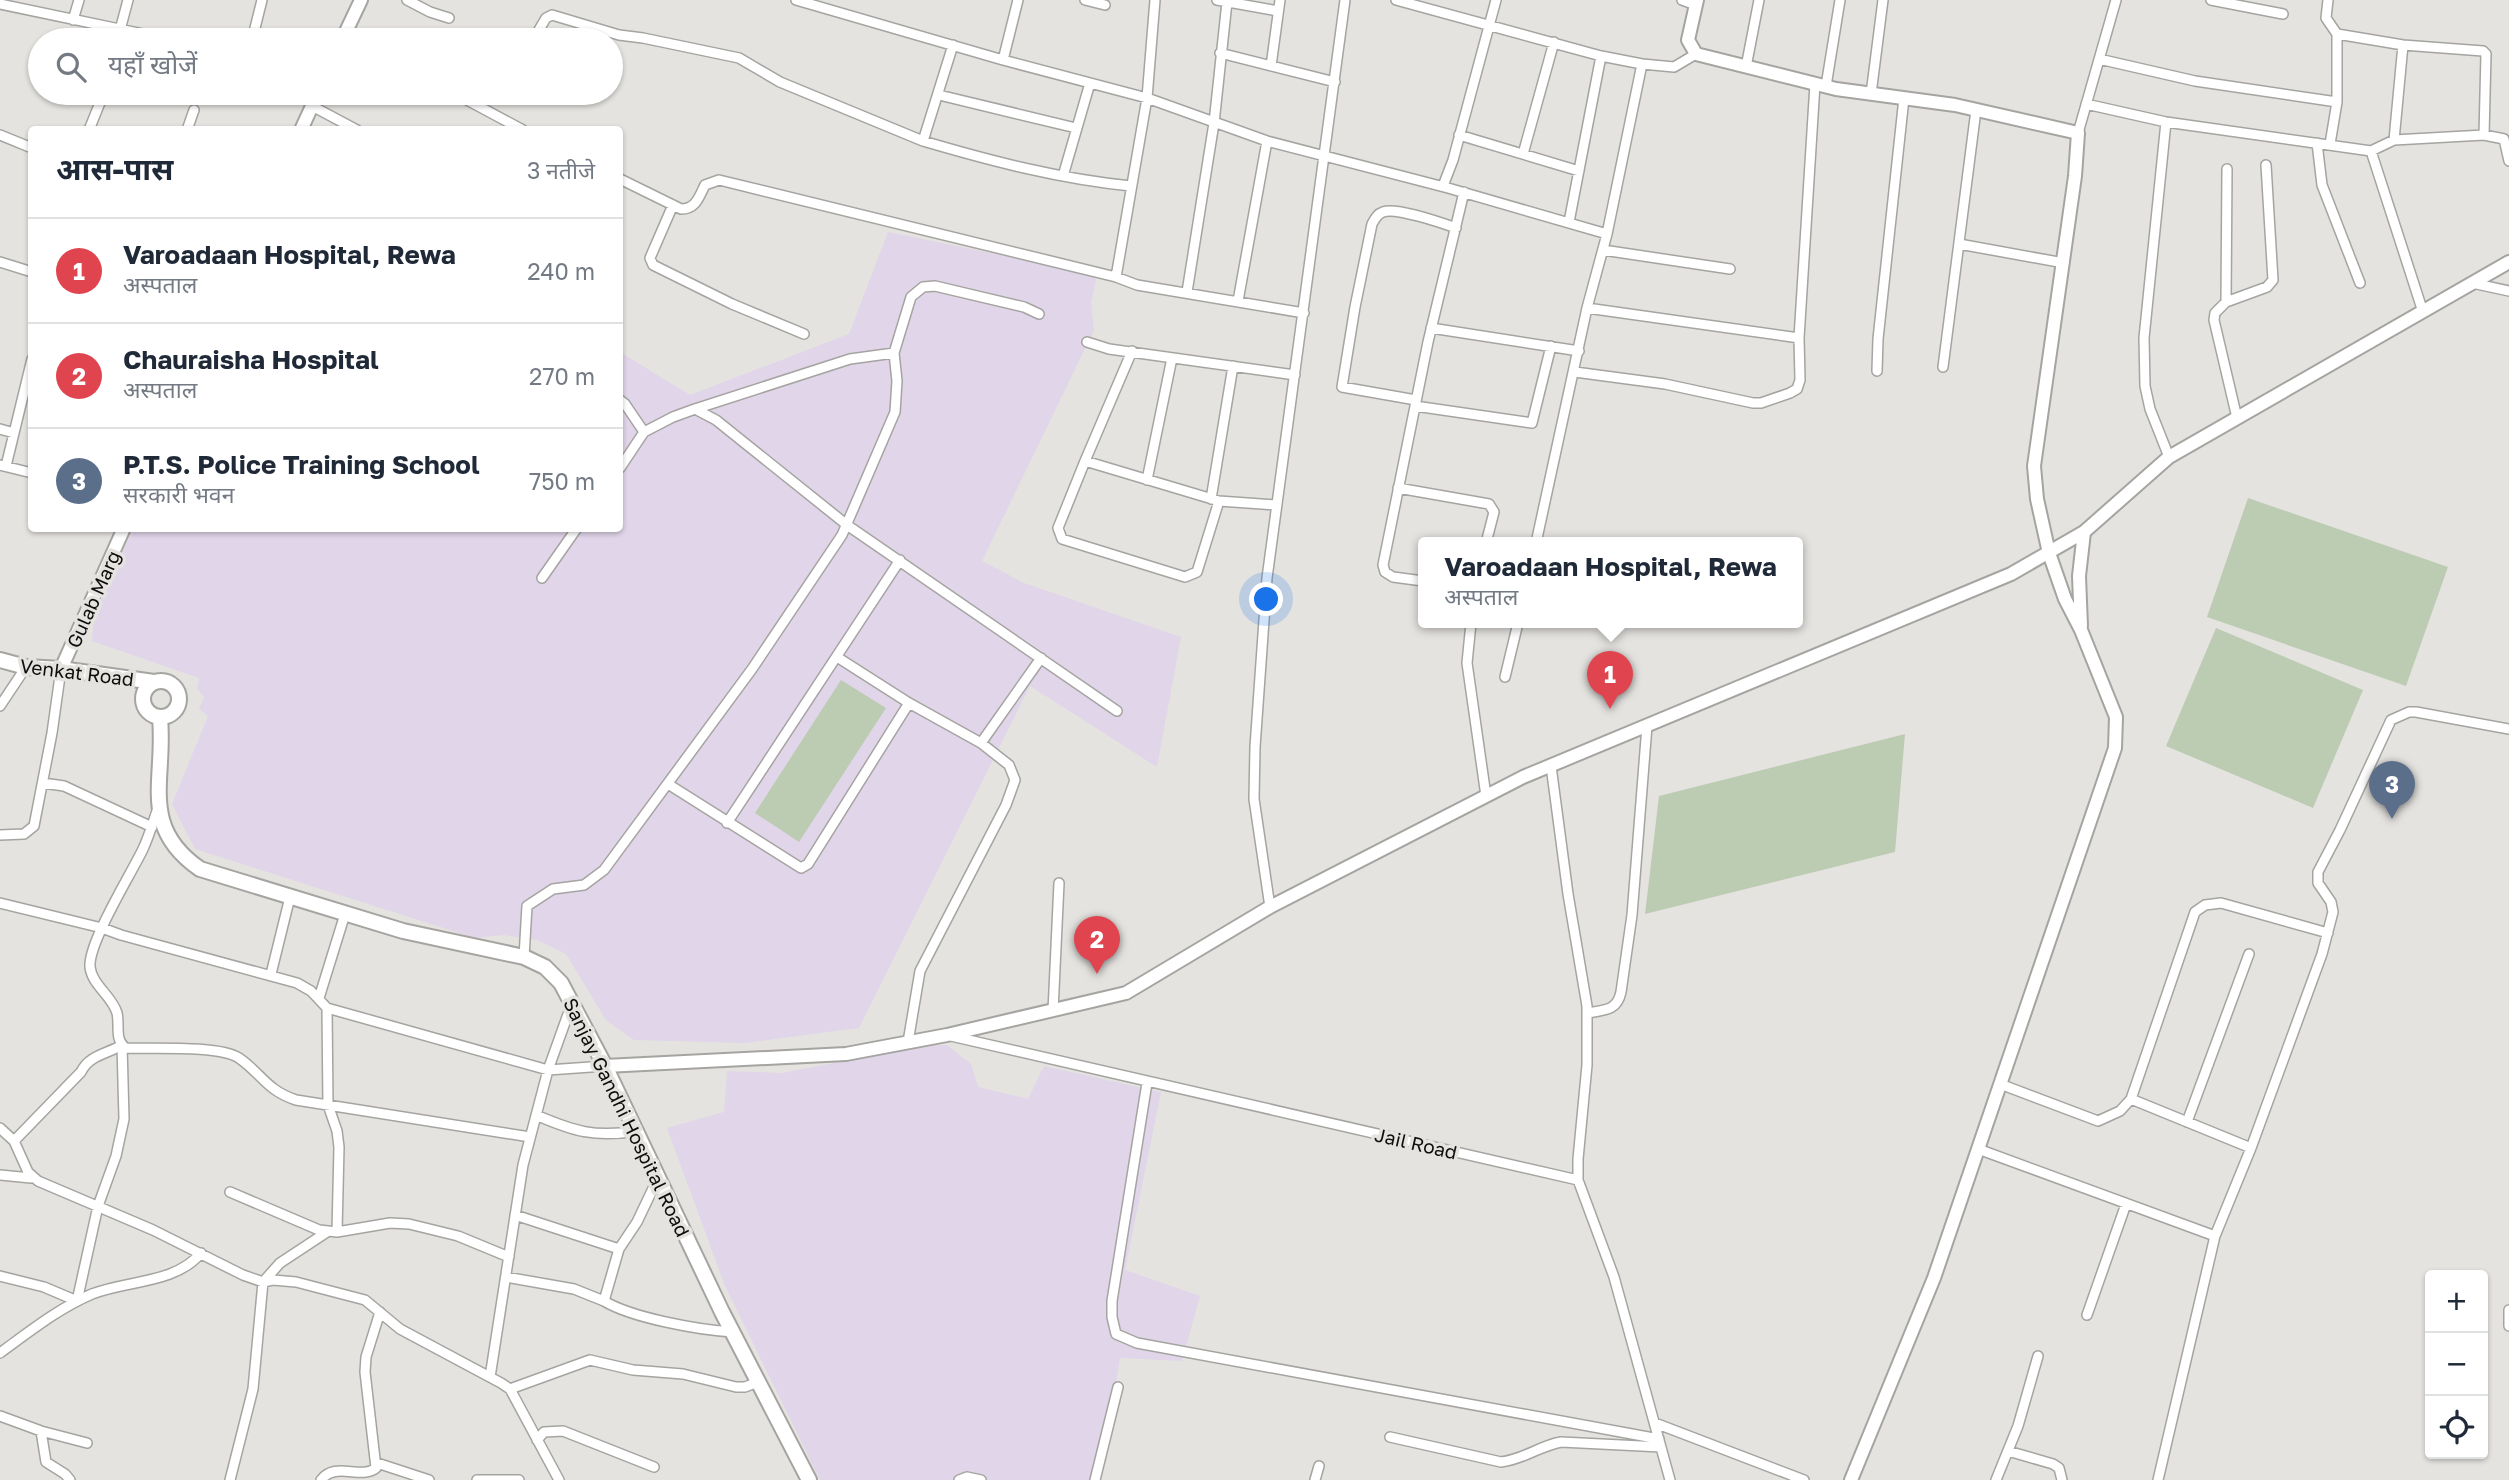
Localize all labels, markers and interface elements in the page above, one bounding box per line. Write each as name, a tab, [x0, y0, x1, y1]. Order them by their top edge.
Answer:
search box	[28, 28, 623, 105]
icon: search	[52, 48, 90, 86]
text: यहाँ खोजें	[108, 49, 197, 80]
text: आस-पास	[56, 151, 173, 187]
text: 3 नतीजे	[527, 156, 595, 184]
text: Varoadaan Hospital, Rewa	[123, 239, 456, 270]
text: 1	[73, 257, 85, 285]
text: 240 m	[527, 257, 595, 285]
text: अस्पताल	[123, 270, 197, 298]
text: Chauraisha Hospital	[123, 344, 379, 375]
text: 2	[72, 362, 86, 390]
text: 270 m	[529, 362, 595, 390]
text: अस्पताल	[123, 375, 197, 403]
text: P.T.S. Police Training School	[123, 449, 480, 480]
text: 3	[72, 467, 86, 495]
text: 750 m	[529, 467, 595, 495]
text: सरकारी भवन	[123, 480, 234, 508]
popup	[1418, 537, 1803, 628]
street label: Gulab Marg	[61, 547, 125, 651]
text: Varoadaan Hospital, Rewa	[1444, 551, 1777, 582]
your location	[1249, 582, 1283, 616]
text: अस्पताल	[1444, 582, 1518, 610]
pin: 1	[1587, 651, 1633, 709]
street label: Venkat Road	[19, 654, 135, 690]
pin: 3	[2369, 761, 2415, 819]
pin: 2	[1074, 916, 1120, 974]
street label: Sanjay Gandhi Hospital Road	[559, 994, 695, 1240]
street label: Jail Road	[1373, 1122, 1459, 1164]
map controls	[2425, 1270, 2488, 1459]
button: +	[2425, 1270, 2488, 1333]
button: −	[2425, 1333, 2488, 1396]
button: locate	[2425, 1396, 2488, 1459]

